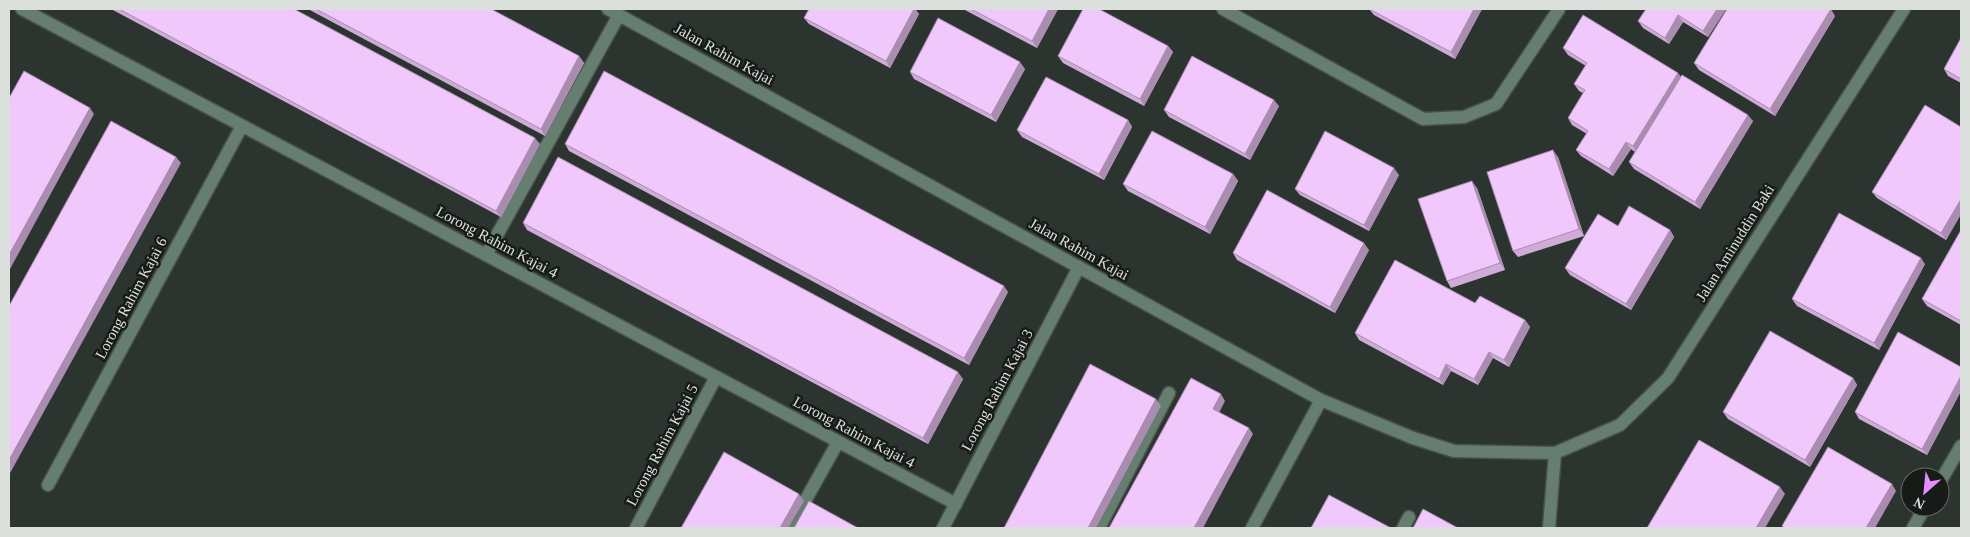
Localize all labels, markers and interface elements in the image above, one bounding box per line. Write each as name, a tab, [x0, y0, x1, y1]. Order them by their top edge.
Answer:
street label: Jalan Rahim Kajai	[672, 20, 776, 88]
street label: Jalan Aminuddin Baki	[1693, 182, 1777, 304]
street label: Lorong Rahim Kajai 4	[433, 203, 561, 281]
street label: Jalan Rahim Kajai	[1027, 215, 1131, 283]
street label: Lorong Rahim Kajai 6	[92, 234, 170, 362]
street label: Lorong Rahim Kajai 3	[958, 326, 1036, 454]
street label: Lorong Rahim Kajai 5	[623, 381, 701, 509]
street label: Lorong Rahim Kajai 4	[790, 393, 918, 471]
north arrow	[1900, 467, 1950, 517]
text: N	[1911, 494, 1927, 512]

